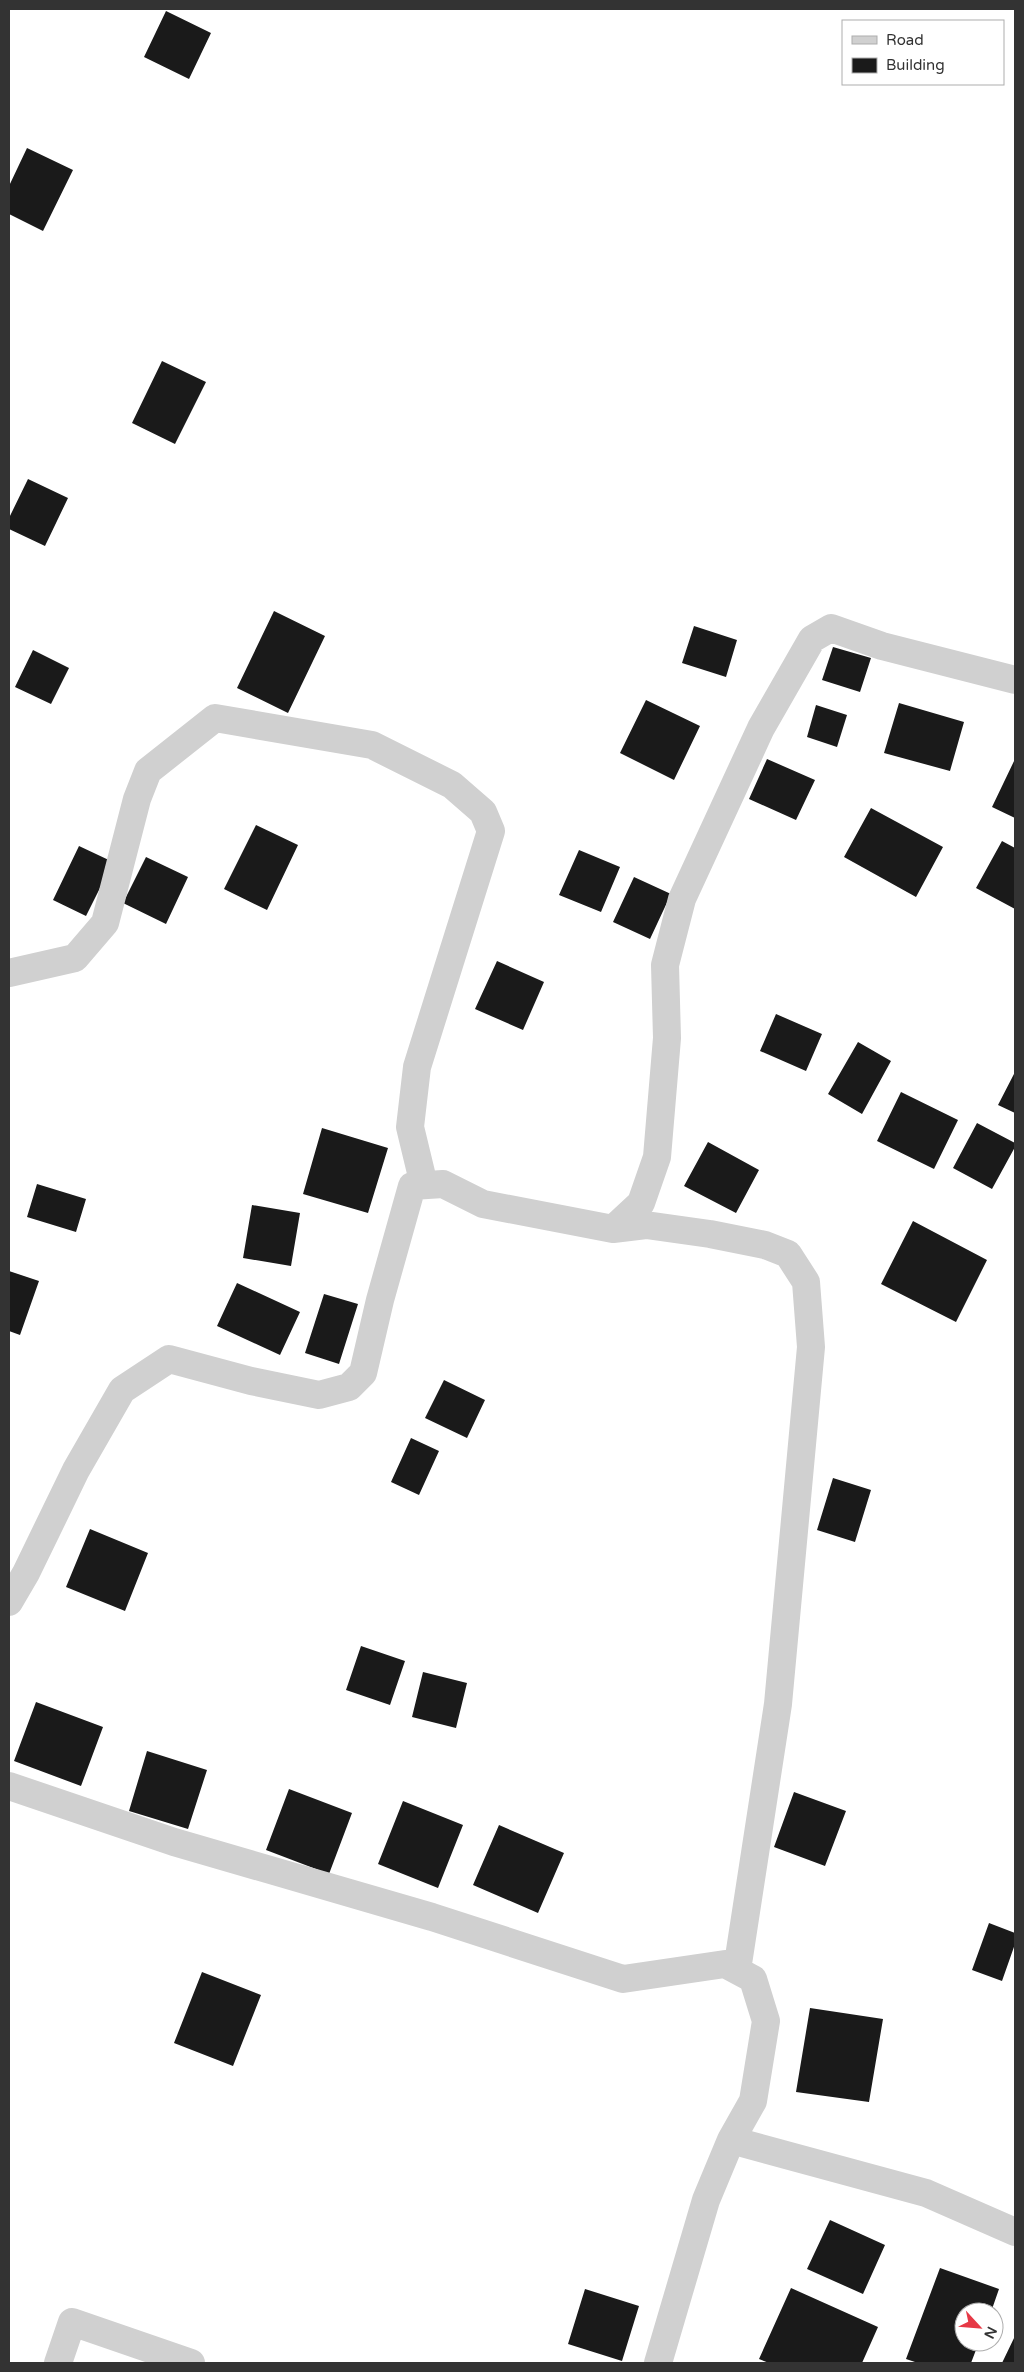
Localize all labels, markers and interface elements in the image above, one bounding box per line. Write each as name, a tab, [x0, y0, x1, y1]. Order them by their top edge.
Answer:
legend	[842, 20, 1004, 85]
text: Road	[886, 31, 924, 49]
text: Building	[886, 56, 945, 74]
north arrow	[954, 2302, 1004, 2352]
text: N	[980, 2324, 1000, 2341]

